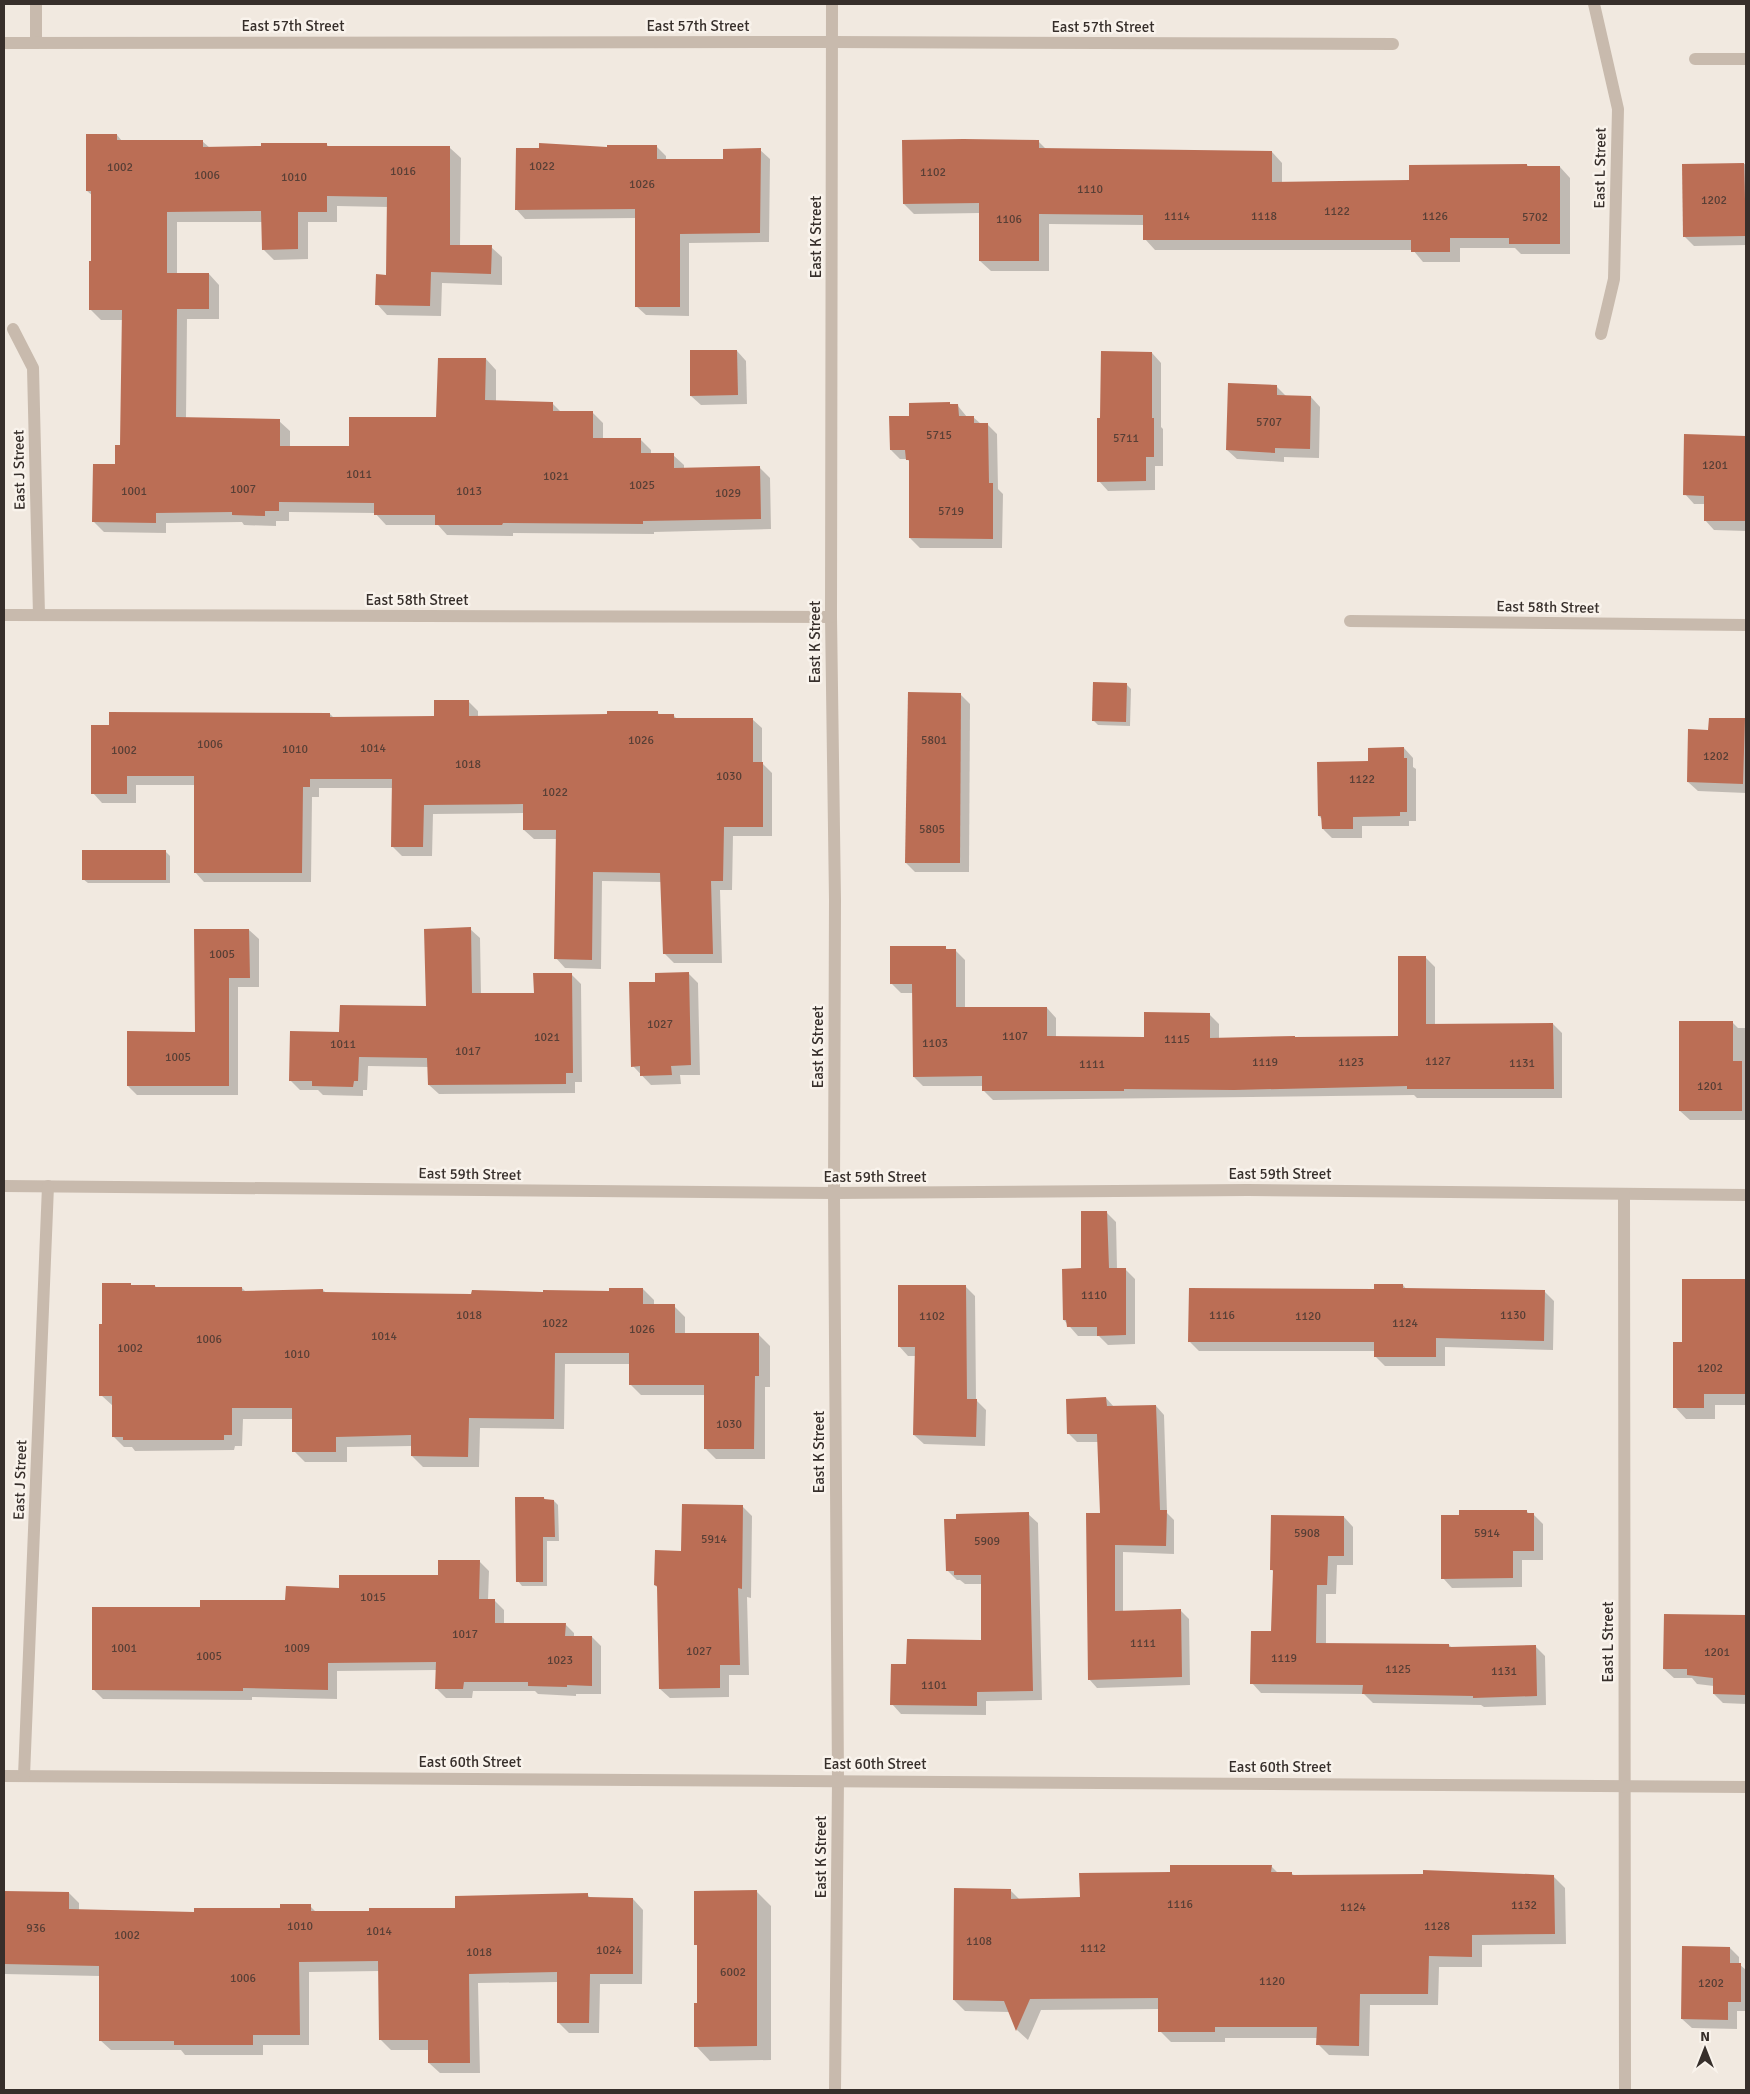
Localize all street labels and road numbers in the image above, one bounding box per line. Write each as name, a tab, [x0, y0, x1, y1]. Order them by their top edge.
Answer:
street label: East 57th Street	[241, 17, 345, 35]
street label: East 57th Street	[646, 17, 750, 35]
street label: East 57th Street	[1051, 18, 1155, 36]
street label: East L Street	[1590, 127, 1610, 209]
street label: East K Street	[807, 196, 825, 278]
street label: East J Street	[9, 430, 29, 510]
street label: East 58th Street	[365, 591, 469, 609]
street label: East 58th Street	[1496, 597, 1600, 617]
street label: East K Street	[806, 601, 824, 683]
street label: East K Street	[809, 1006, 827, 1088]
street label: East 59th Street	[418, 1164, 522, 1184]
street label: East 59th Street	[1228, 1165, 1332, 1183]
street label: East 59th Street	[823, 1168, 927, 1186]
street label: East K Street	[810, 1411, 828, 1493]
street label: East J Street	[10, 1440, 30, 1520]
street label: East L Street	[1599, 1601, 1617, 1683]
street label: East 60th Street	[418, 1753, 522, 1771]
street label: East 60th Street	[823, 1755, 927, 1773]
street label: East 60th Street	[1228, 1758, 1332, 1776]
street label: East K Street	[812, 1816, 830, 1898]

